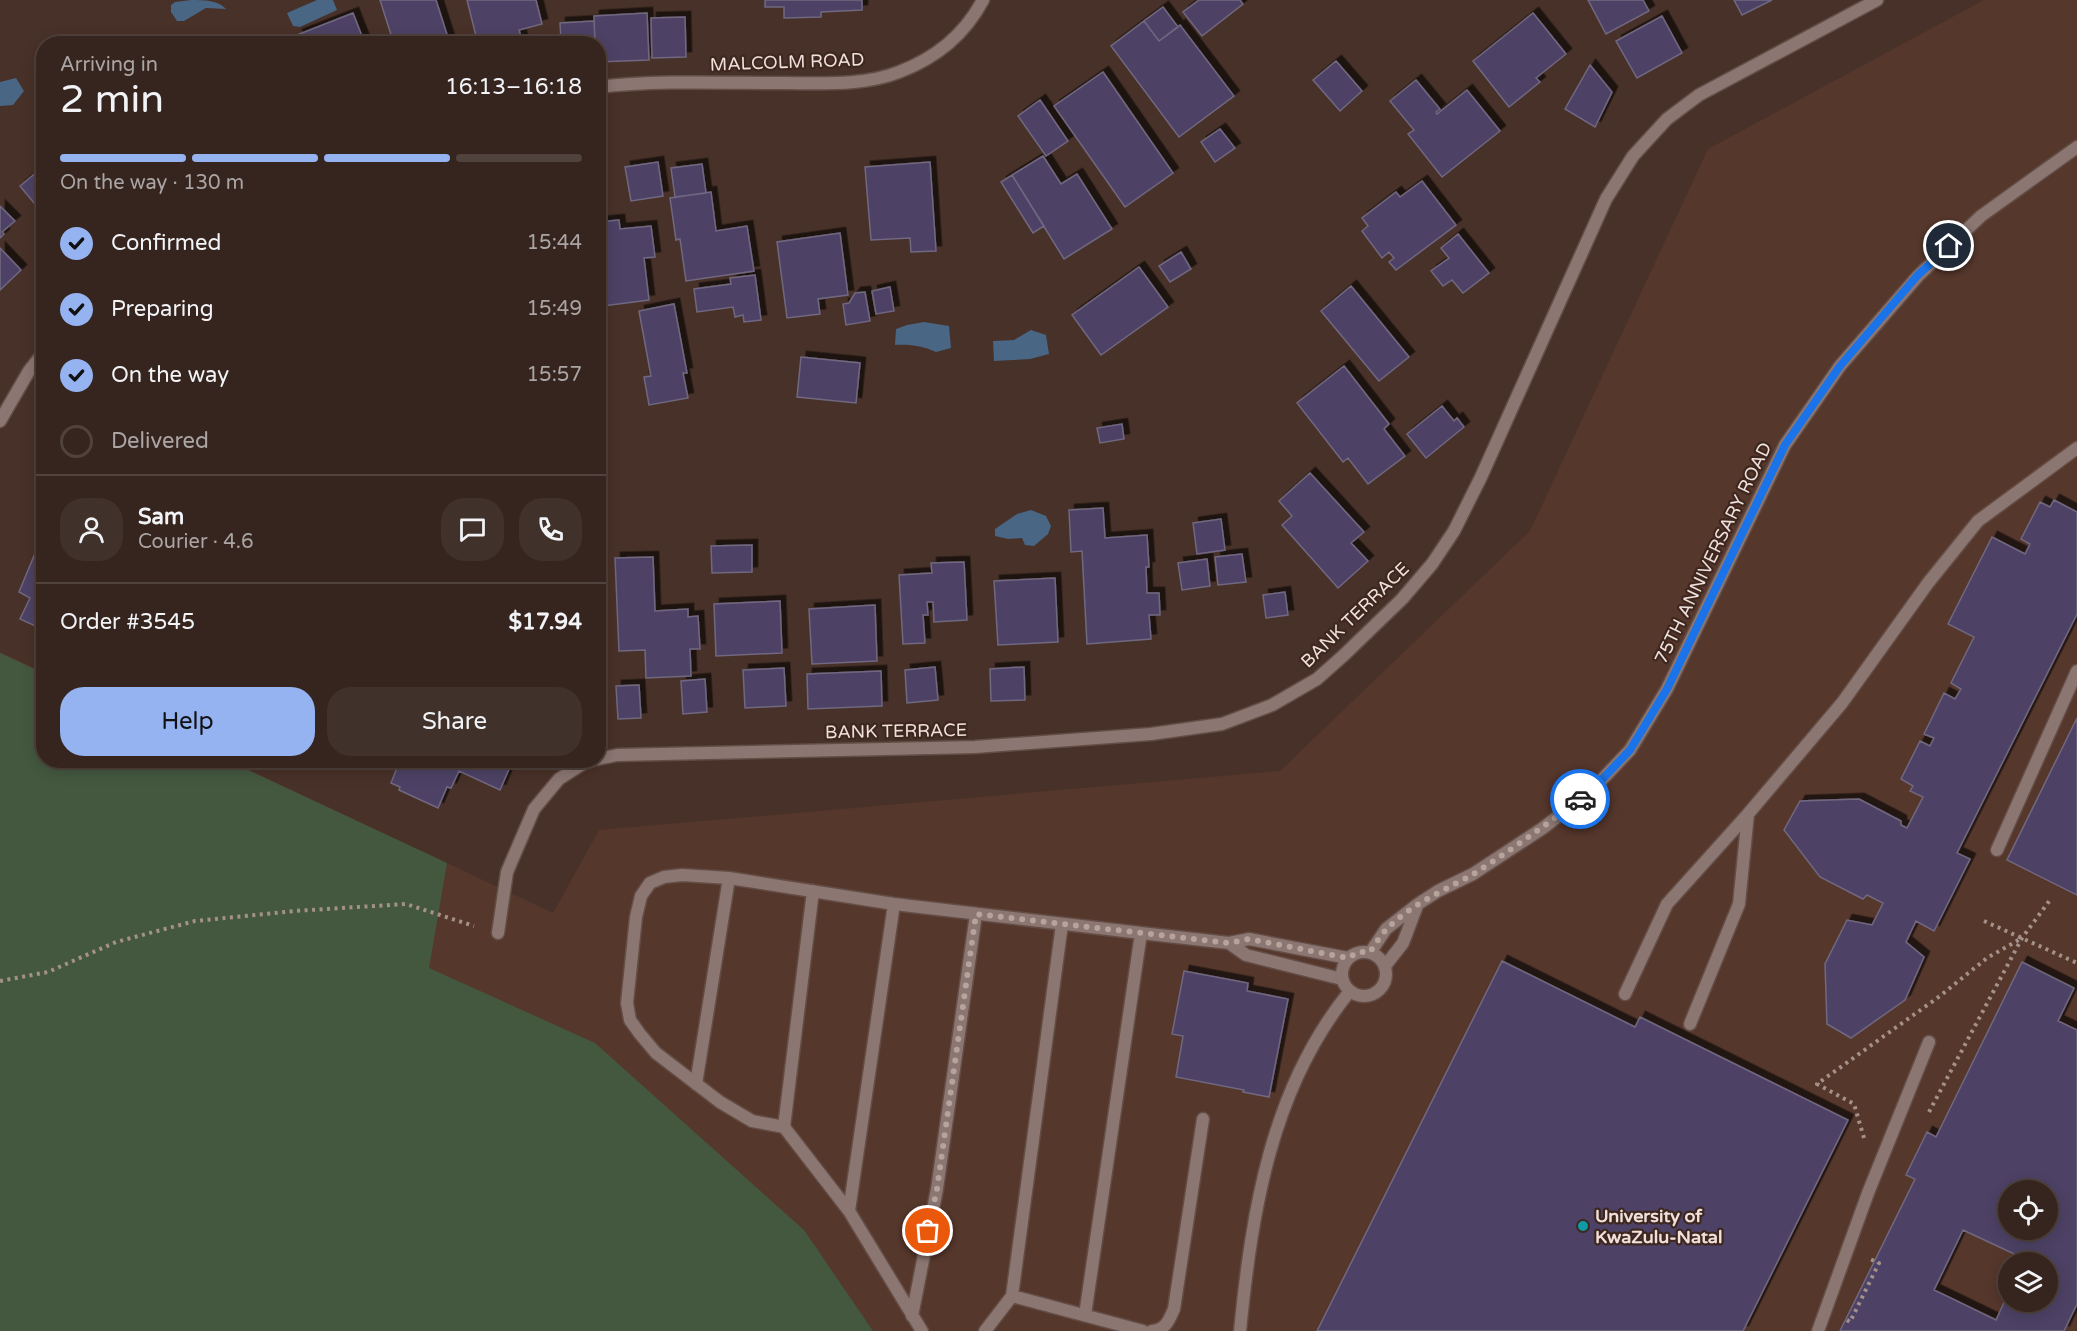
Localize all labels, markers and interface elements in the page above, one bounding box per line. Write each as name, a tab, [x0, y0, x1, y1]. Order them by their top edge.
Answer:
street label: MALCOLM ROAD	[709, 48, 865, 76]
text: Arriving in	[60, 53, 158, 77]
text: 16:13–16:18	[445, 74, 582, 100]
text: 2 min	[60, 76, 164, 123]
text: On the way · 130 m	[60, 171, 244, 195]
pin	[1923, 220, 1974, 271]
icon: check	[60, 227, 93, 260]
icon: home	[1932, 229, 1965, 262]
text: Confirmed	[111, 230, 221, 256]
text: 15:44	[527, 231, 582, 255]
icon: check	[60, 293, 93, 326]
text: Preparing	[111, 296, 214, 322]
text: 15:49	[527, 297, 582, 321]
icon: check	[60, 359, 93, 392]
text: On the way	[111, 362, 229, 388]
text: 15:57	[527, 363, 582, 387]
text: Delivered	[111, 428, 209, 454]
street label: 75TH ANNIVERSARY ROAD	[1650, 439, 1776, 667]
button: person	[60, 498, 123, 561]
button: chat	[441, 498, 504, 561]
button: phone	[519, 498, 582, 561]
text: Sam	[138, 504, 184, 530]
text: Courier · 4.6	[138, 530, 253, 554]
street label: BANK TERRACE	[1296, 558, 1414, 672]
text: Order #3545	[60, 609, 195, 635]
text: $17.94	[509, 609, 582, 635]
button: Help	[60, 687, 315, 756]
button: Share	[327, 687, 582, 756]
street label: BANK TERRACE	[825, 719, 967, 743]
courier	[1550, 769, 1610, 829]
icon: car	[1564, 783, 1597, 816]
map controls	[1998, 1180, 2058, 1312]
button: locate	[1998, 1180, 2058, 1240]
pin	[902, 1205, 953, 1256]
place label: University of KwaZulu-Natal	[1595, 1205, 1722, 1248]
icon: bag	[911, 1214, 944, 1247]
marker: University of KwaZulu-Natal	[1576, 1219, 1590, 1233]
button: layers	[1998, 1252, 2058, 1312]

